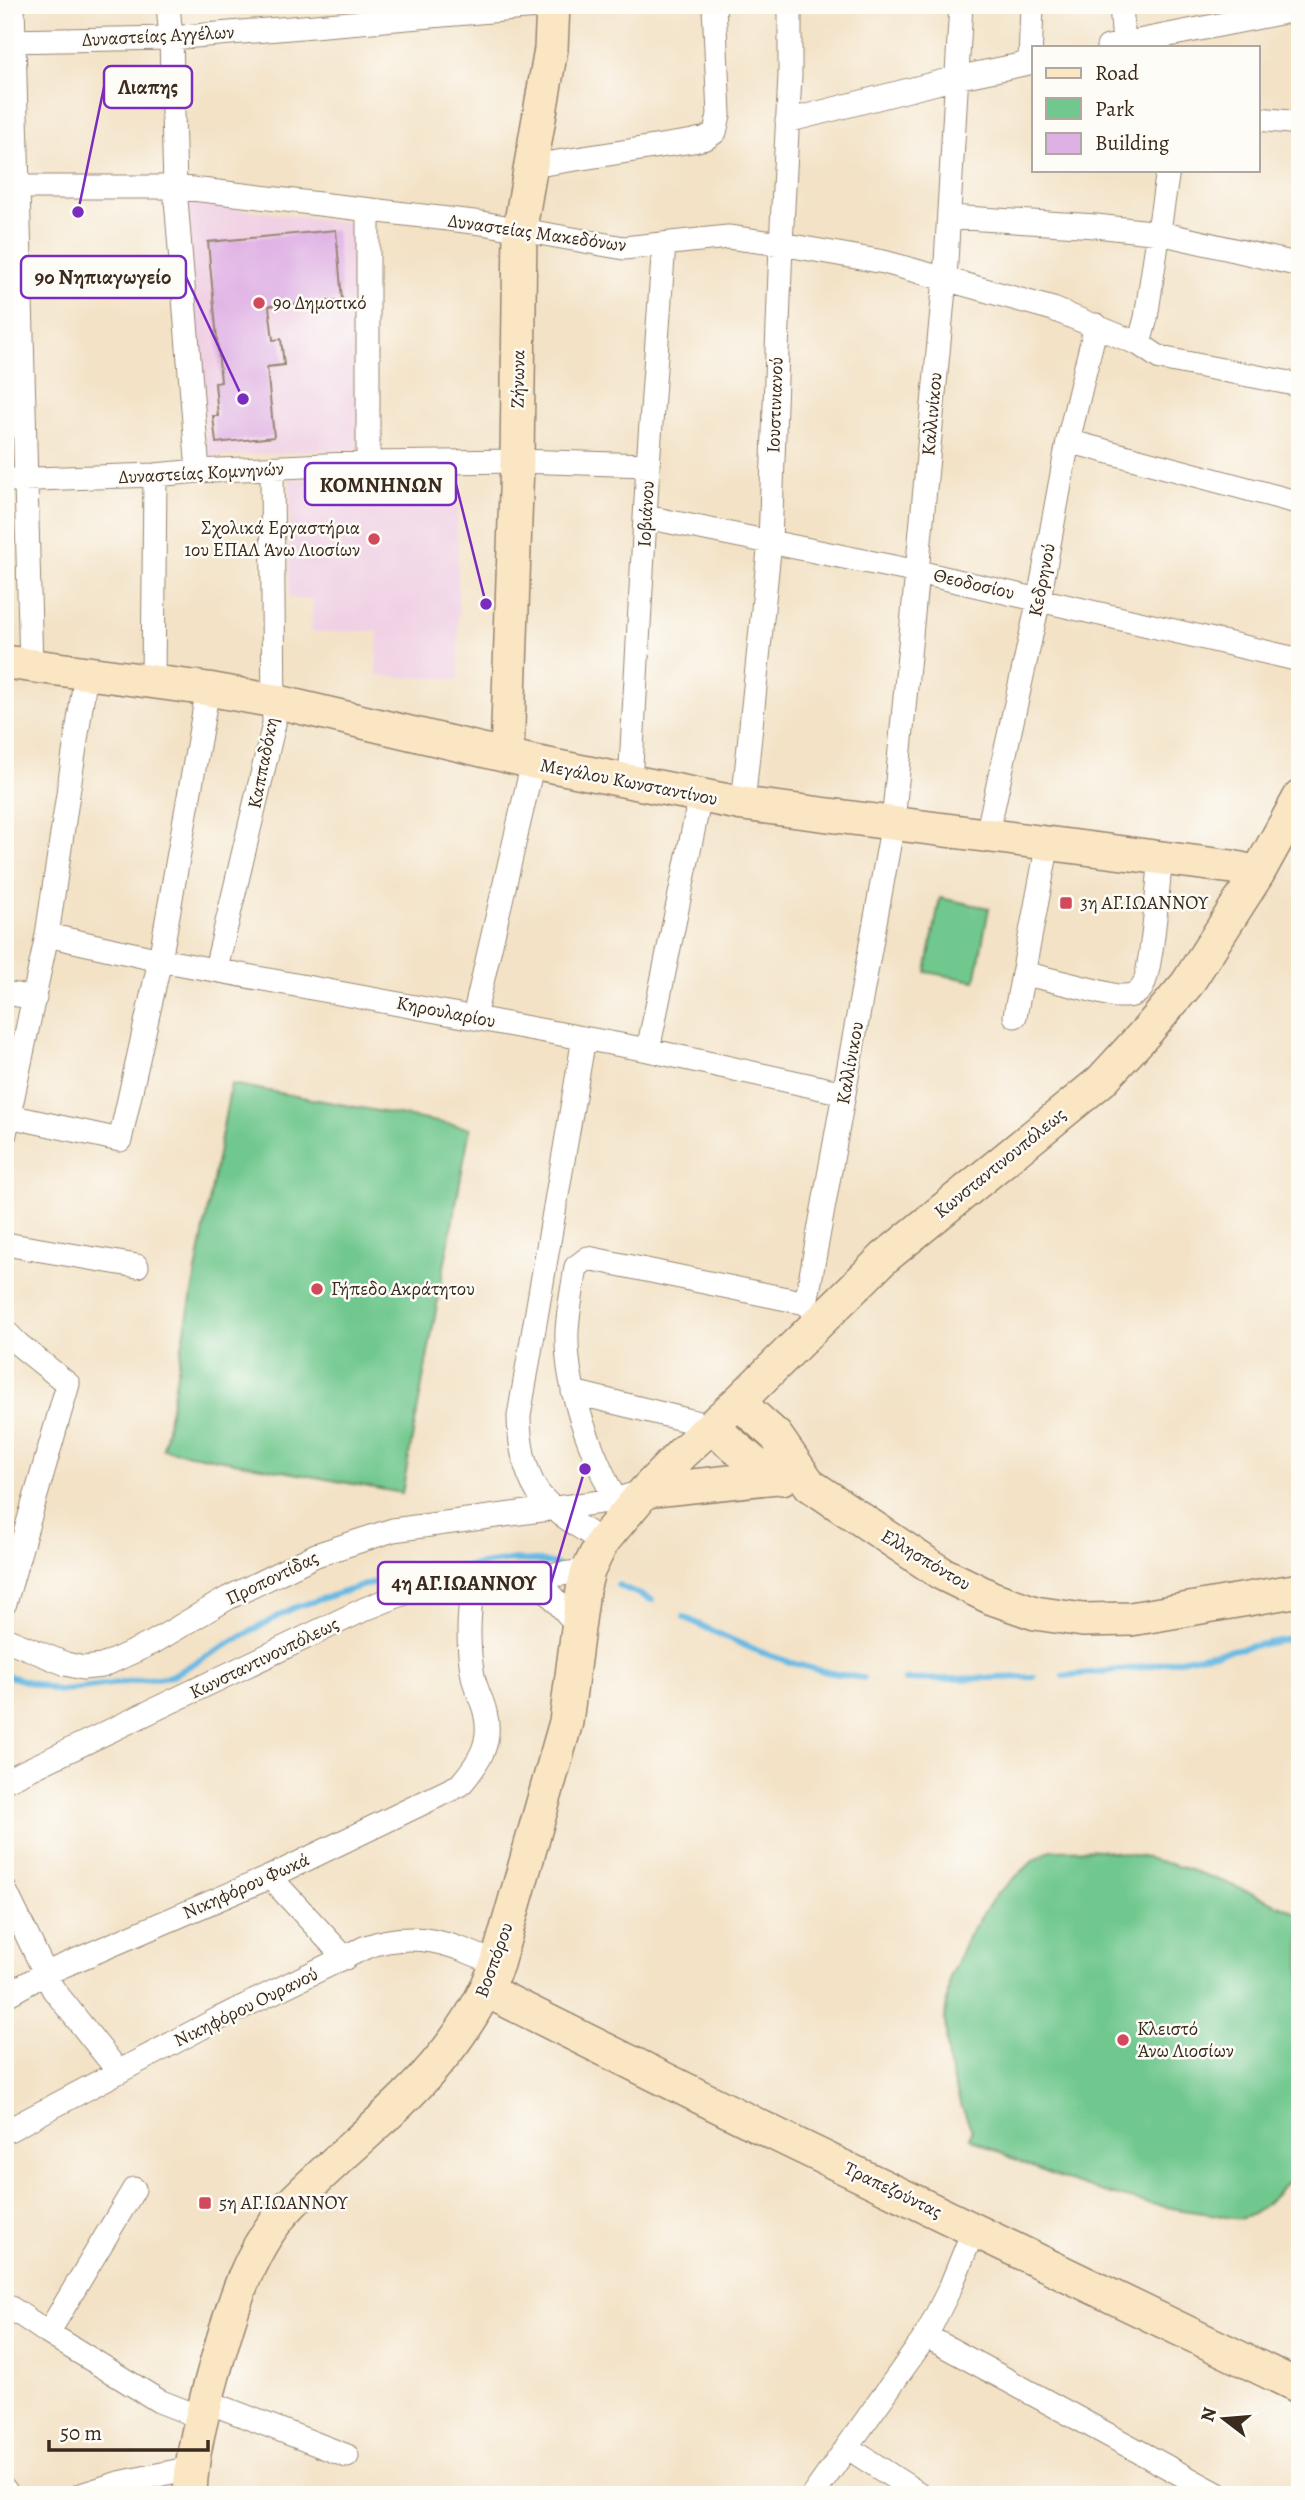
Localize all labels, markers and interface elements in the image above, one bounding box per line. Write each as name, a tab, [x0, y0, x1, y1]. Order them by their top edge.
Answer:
street label: Δυναστείας Αγγέλων	[81, 19, 235, 53]
legend	[1032, 46, 1260, 172]
text: Road	[1095, 59, 1139, 87]
callout: Λιαπης	[104, 66, 192, 108]
text: Λιαπης	[117, 73, 178, 101]
text: Park	[1095, 95, 1135, 123]
text: Building	[1095, 129, 1170, 157]
street label: Δυναστείας Μακεδόνων	[446, 208, 628, 258]
callout: 9ο Νηπιαγωγείο	[21, 256, 186, 298]
text: 9ο Νηπιαγωγείο	[35, 263, 171, 291]
place label: 9ο Δημοτικό	[273, 290, 367, 316]
marker: 9ο Δημοτικό	[251, 295, 267, 311]
street label: Ζήνωνα	[504, 349, 532, 409]
street label: Ιουστινιανού	[760, 356, 790, 454]
street label: Καλλινίκου	[915, 371, 949, 457]
street label: Δυναστείας Κομνηνών	[118, 456, 284, 490]
callout: ΚΟΜΝΗΝΩΝ	[305, 463, 456, 505]
text: ΚΟΜΝΗΝΩΝ	[319, 471, 443, 499]
street label: Ιοβιάνου	[631, 480, 661, 548]
place label: Σχολικά Εργαστήρια 1ου ΕΠΑΛ Άνω Λιοσίων	[185, 515, 360, 563]
marker: Σχολικά Εργαστήρια 1ου ΕΠΑΛ Άνω Λιοσίων	[366, 531, 382, 547]
street label: Κεδρηνού	[1022, 541, 1062, 619]
street label: Θεοδοσίου	[931, 562, 1017, 606]
street label: Καππαδόκη	[241, 715, 285, 811]
street label: Μεγάλου Κωνσταντίνου	[538, 752, 720, 812]
place label: 3η ΑΓ.ΙΩΑΝΝΟΥ	[1080, 890, 1209, 916]
marker: 3η ΑΓ.ΙΩΑΝΝΟΥ	[1058, 895, 1074, 911]
street label: Κηρουλαρίου	[394, 990, 498, 1034]
street label: Καλλίνικου	[830, 1019, 870, 1107]
street label: Κωνσταντινουπόλεως	[928, 1102, 1072, 1224]
place label: Γήπεδο Ακράτητου	[331, 1276, 475, 1302]
marker: Γήπεδο Ακράτητου	[309, 1281, 325, 1297]
street label: Ελλησπόντου	[876, 1523, 976, 1597]
street label: Προποντίδας	[221, 1544, 323, 1612]
callout: 4η ΑΓ.ΙΩΑΝΝΟΥ	[378, 1562, 551, 1604]
text: 4η ΑΓ.ΙΩΑΝΝΟΥ	[392, 1569, 537, 1597]
street label: Κωνσταντινουπόλεως	[185, 1611, 343, 1705]
street label: Νικηφόρου Φωκά	[178, 1846, 314, 1926]
street label: Βοσπόρου	[468, 1919, 520, 2001]
street label: Νικηφόρου Ουρανού	[170, 1961, 322, 2053]
place label: Κλειστό Άνω Λιοσίων	[1137, 2016, 1234, 2064]
marker: Κλειστό Άνω Λιοσίων	[1115, 2032, 1131, 2048]
street label: Τραπεζούντας	[840, 2155, 946, 2225]
place label: 5η ΑΓ.ΙΩΑΝΝΟΥ	[219, 2190, 348, 2216]
marker: 5η ΑΓ.ΙΩΑΝΝΟΥ	[197, 2195, 213, 2211]
north arrow	[1190, 2384, 1260, 2454]
text: N	[1194, 2404, 1223, 2425]
scale bar	[49, 2409, 208, 2453]
text: 50 m	[60, 2419, 102, 2447]

